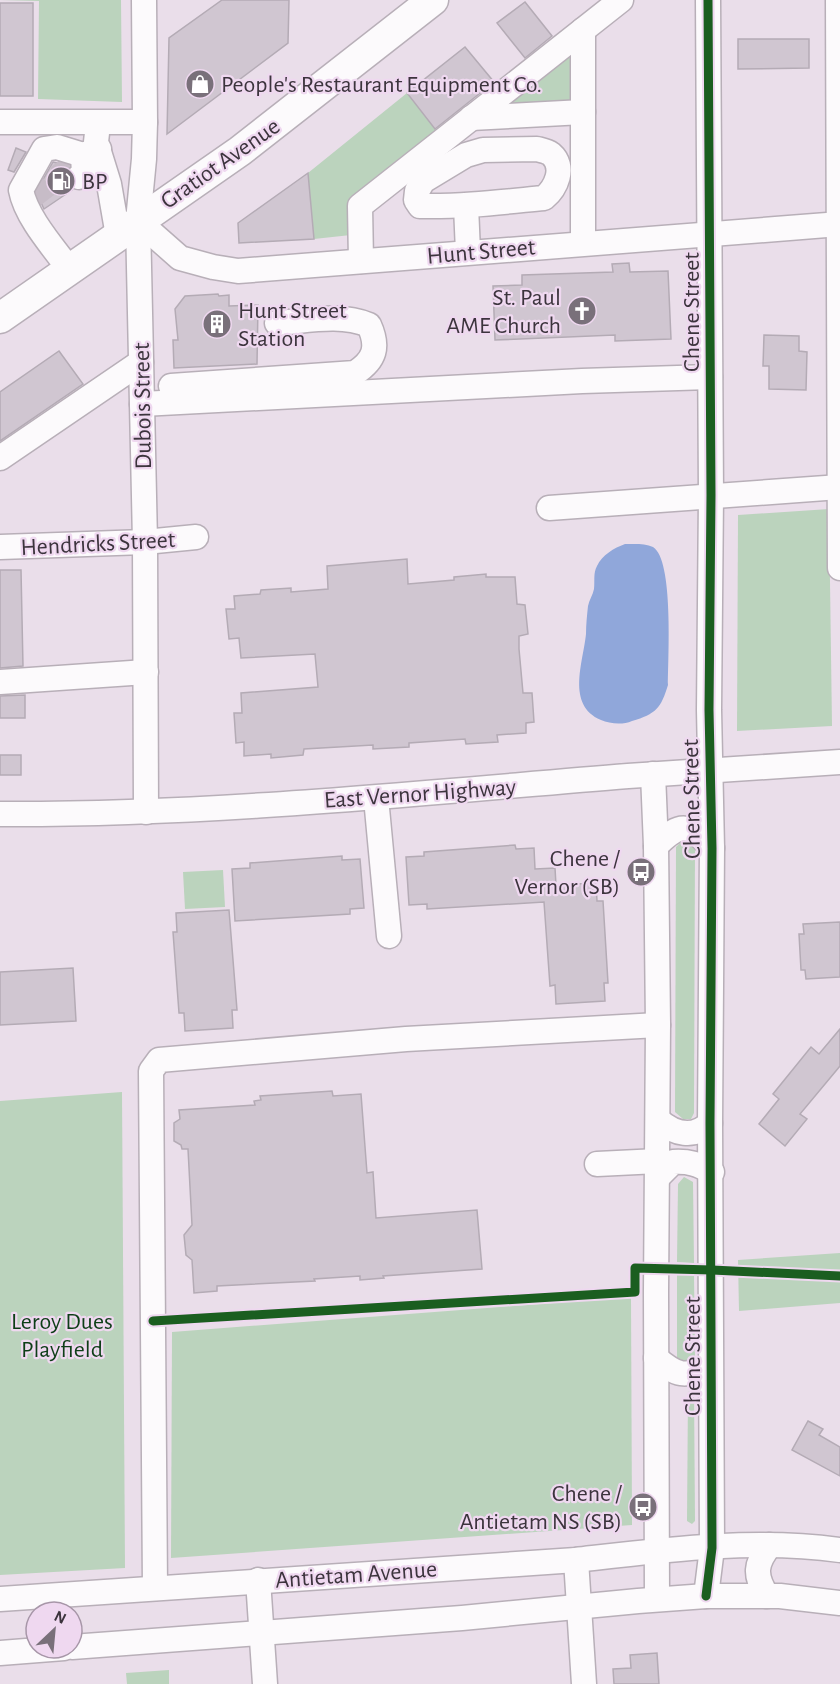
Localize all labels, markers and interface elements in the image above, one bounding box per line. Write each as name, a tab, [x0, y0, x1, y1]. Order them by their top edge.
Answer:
shop icon: People's Restaurant Equipment Co.	[184, 68, 216, 100]
place label: People's Restaurant Equipment Co.	[221, 73, 542, 97]
street label: Gratiot Avenue	[157, 114, 285, 214]
fuel station icon: BP	[45, 165, 77, 197]
place label: BP	[82, 170, 107, 194]
street label: Hunt Street	[426, 235, 537, 269]
street label: Chene Street	[680, 252, 704, 372]
place label: St. Paul AME Church	[446, 286, 561, 338]
church icon: St. Paul AME Church	[566, 295, 598, 327]
place label: Hunt Street Station	[238, 299, 347, 351]
building icon: Hunt Street Station	[201, 308, 233, 340]
street label: Dubois Street	[130, 342, 156, 470]
street label: Hendricks Street	[20, 528, 176, 560]
street label: Chene Street	[679, 738, 705, 859]
street label: East Vernor Highway	[323, 775, 517, 813]
place label: Chene / Vernor (SB)	[515, 847, 620, 899]
bus stop icon: Chene / Vernor (SB)	[625, 856, 657, 888]
street label: Chene Street	[681, 1296, 705, 1416]
park label: Leroy Dues Playfield	[11, 1310, 113, 1362]
place label: Chene / Antietam NS (SB)	[460, 1482, 622, 1534]
bus stop icon: Chene / Antietam NS (SB)	[627, 1491, 659, 1523]
street label: Antietam Avenue	[274, 1557, 438, 1593]
north arrow	[24, 1600, 84, 1660]
text: N	[52, 1608, 69, 1627]

